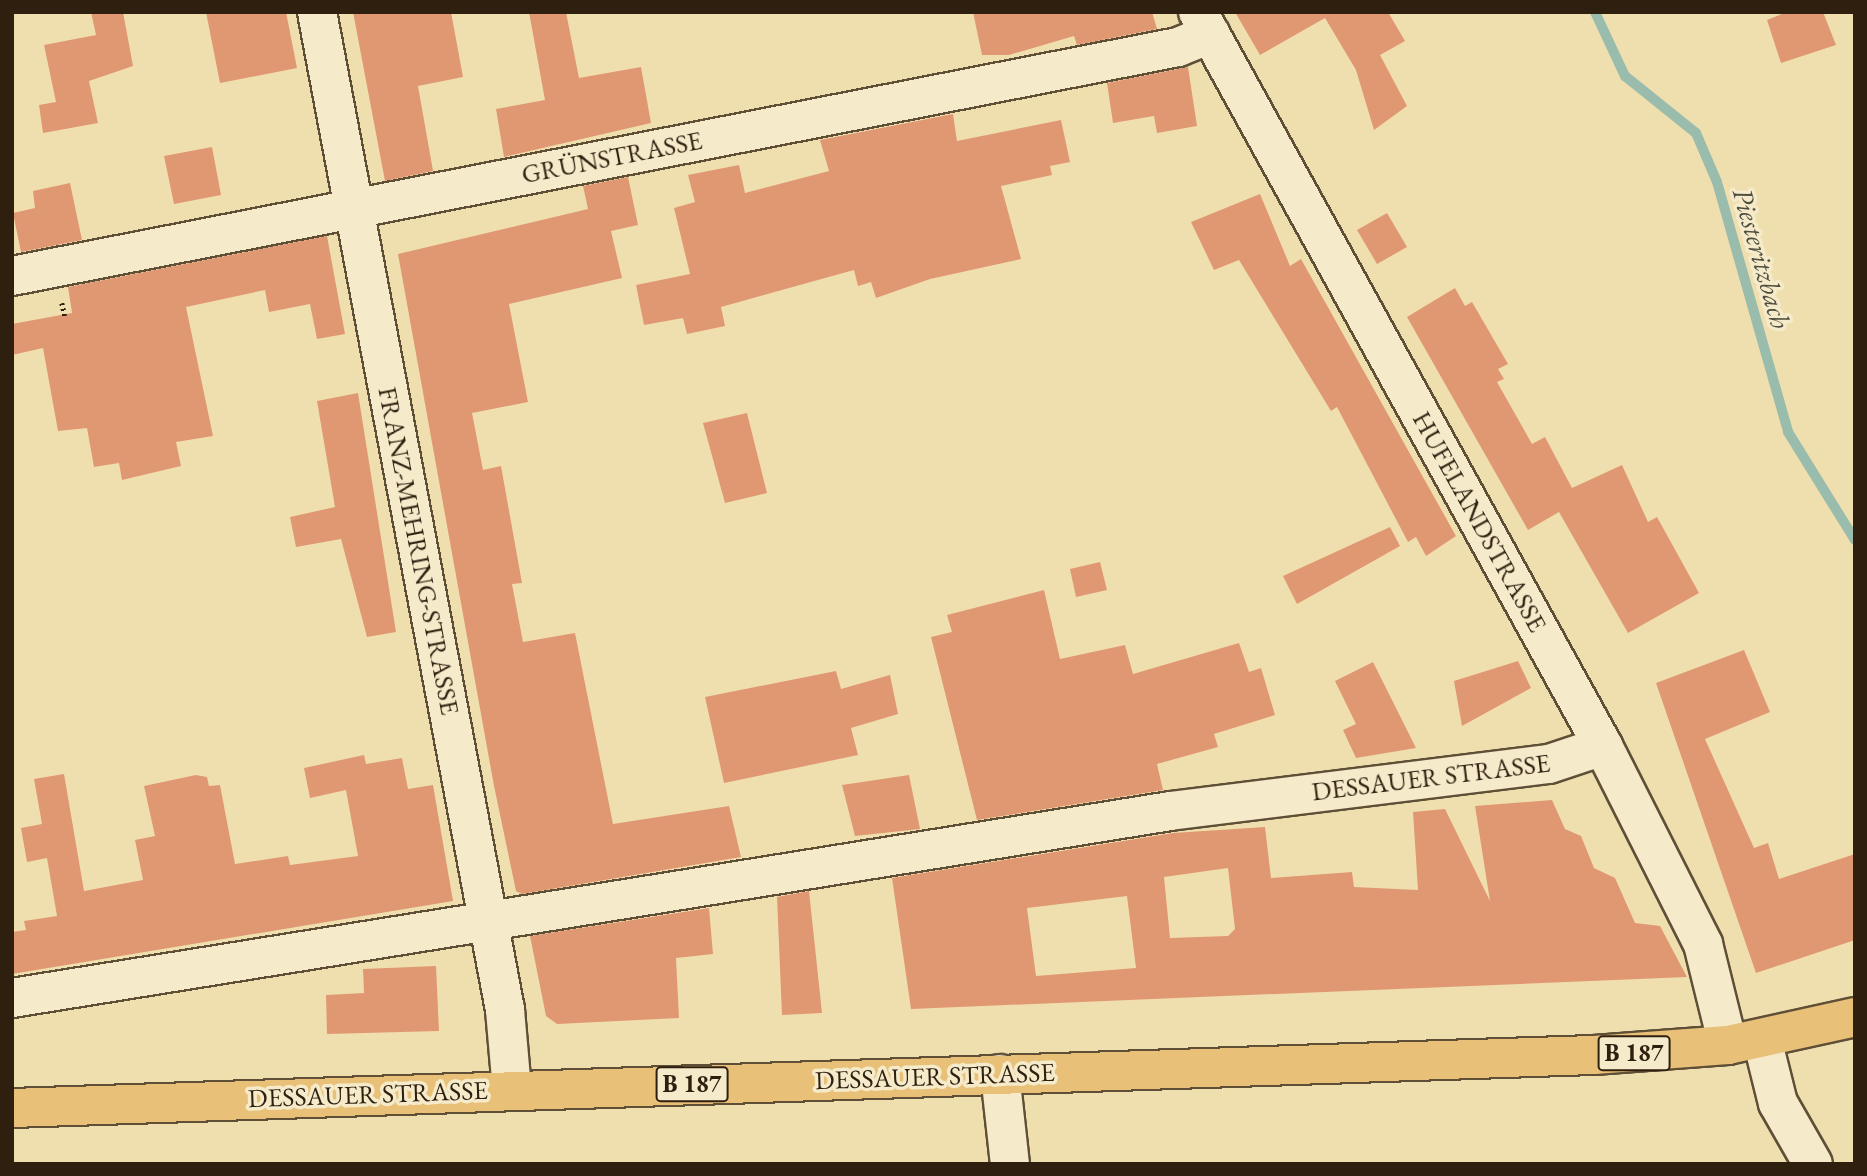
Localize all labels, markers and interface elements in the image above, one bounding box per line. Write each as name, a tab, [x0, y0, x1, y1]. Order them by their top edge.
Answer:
street label: GRÜNSTRASSE	[519, 125, 705, 191]
water label: Piesteritzbach	[1726, 184, 1798, 332]
street label: FRANZ-MEHRING-STRASSE	[371, 384, 465, 718]
street label: HUFELANDSTRASSE	[1405, 406, 1553, 638]
street label: DESSAUER STRASSE	[1310, 748, 1552, 808]
road number: B 187	[1597, 1032, 1671, 1073]
street label: DESSAUER STRASSE	[815, 1057, 1055, 1097]
road number: B 187	[655, 1064, 729, 1104]
street label: DESSAUER STRASSE	[248, 1075, 488, 1115]

